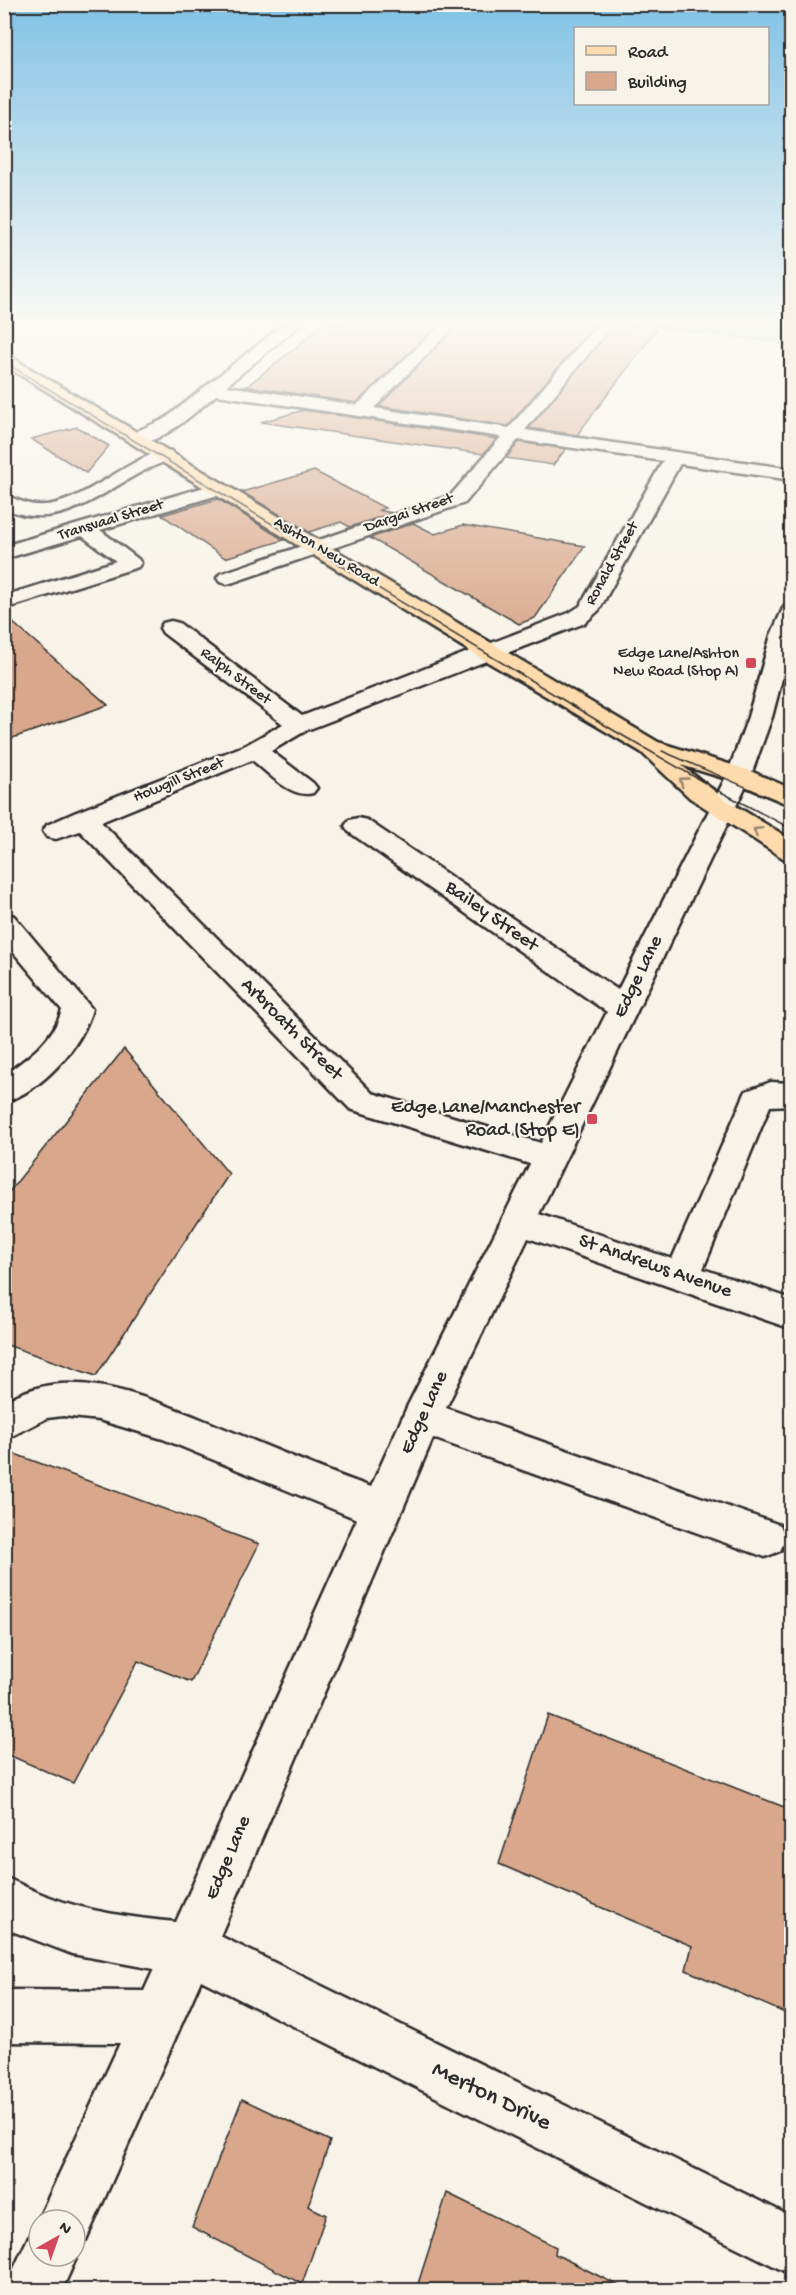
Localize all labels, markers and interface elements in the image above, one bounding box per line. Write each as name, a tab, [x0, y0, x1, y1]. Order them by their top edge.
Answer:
legend	[574, 27, 769, 105]
text: Road	[628, 43, 669, 64]
text: Building	[627, 73, 687, 94]
street label: Dargai Street	[361, 489, 457, 538]
street label: Transvaal Street	[55, 496, 167, 546]
street label: Ashton New Road	[270, 514, 384, 593]
street label: Ronald Street	[582, 518, 644, 609]
street label: Ralph Street	[196, 644, 275, 711]
place label: Edge Lane/Ashton New Road (Stop A)	[613, 645, 739, 682]
marker: Edge Lane/Ashton New Road (Stop A)	[744, 656, 758, 670]
street label: Howgill Street	[131, 754, 228, 808]
one-way arrow	[678, 777, 689, 788]
one-way arrow	[752, 827, 763, 838]
street label: Bailey Street	[439, 876, 543, 959]
street label: Edge Lane	[609, 931, 669, 1022]
street label: Arbroath Street	[235, 974, 348, 1087]
place label: Edge Lane/Manchester Road (Stop E)	[391, 1097, 582, 1143]
marker: Edge Lane/Manchester Road (Stop E)	[585, 1112, 599, 1126]
street label: St Andrews Avenue	[575, 1230, 735, 1304]
street label: Edge Lane	[396, 1367, 454, 1458]
street label: Edge Lane	[201, 1812, 257, 1903]
street label: Merton Drive	[427, 2056, 556, 2139]
north arrow	[27, 2208, 87, 2268]
text: N	[54, 2219, 75, 2240]

